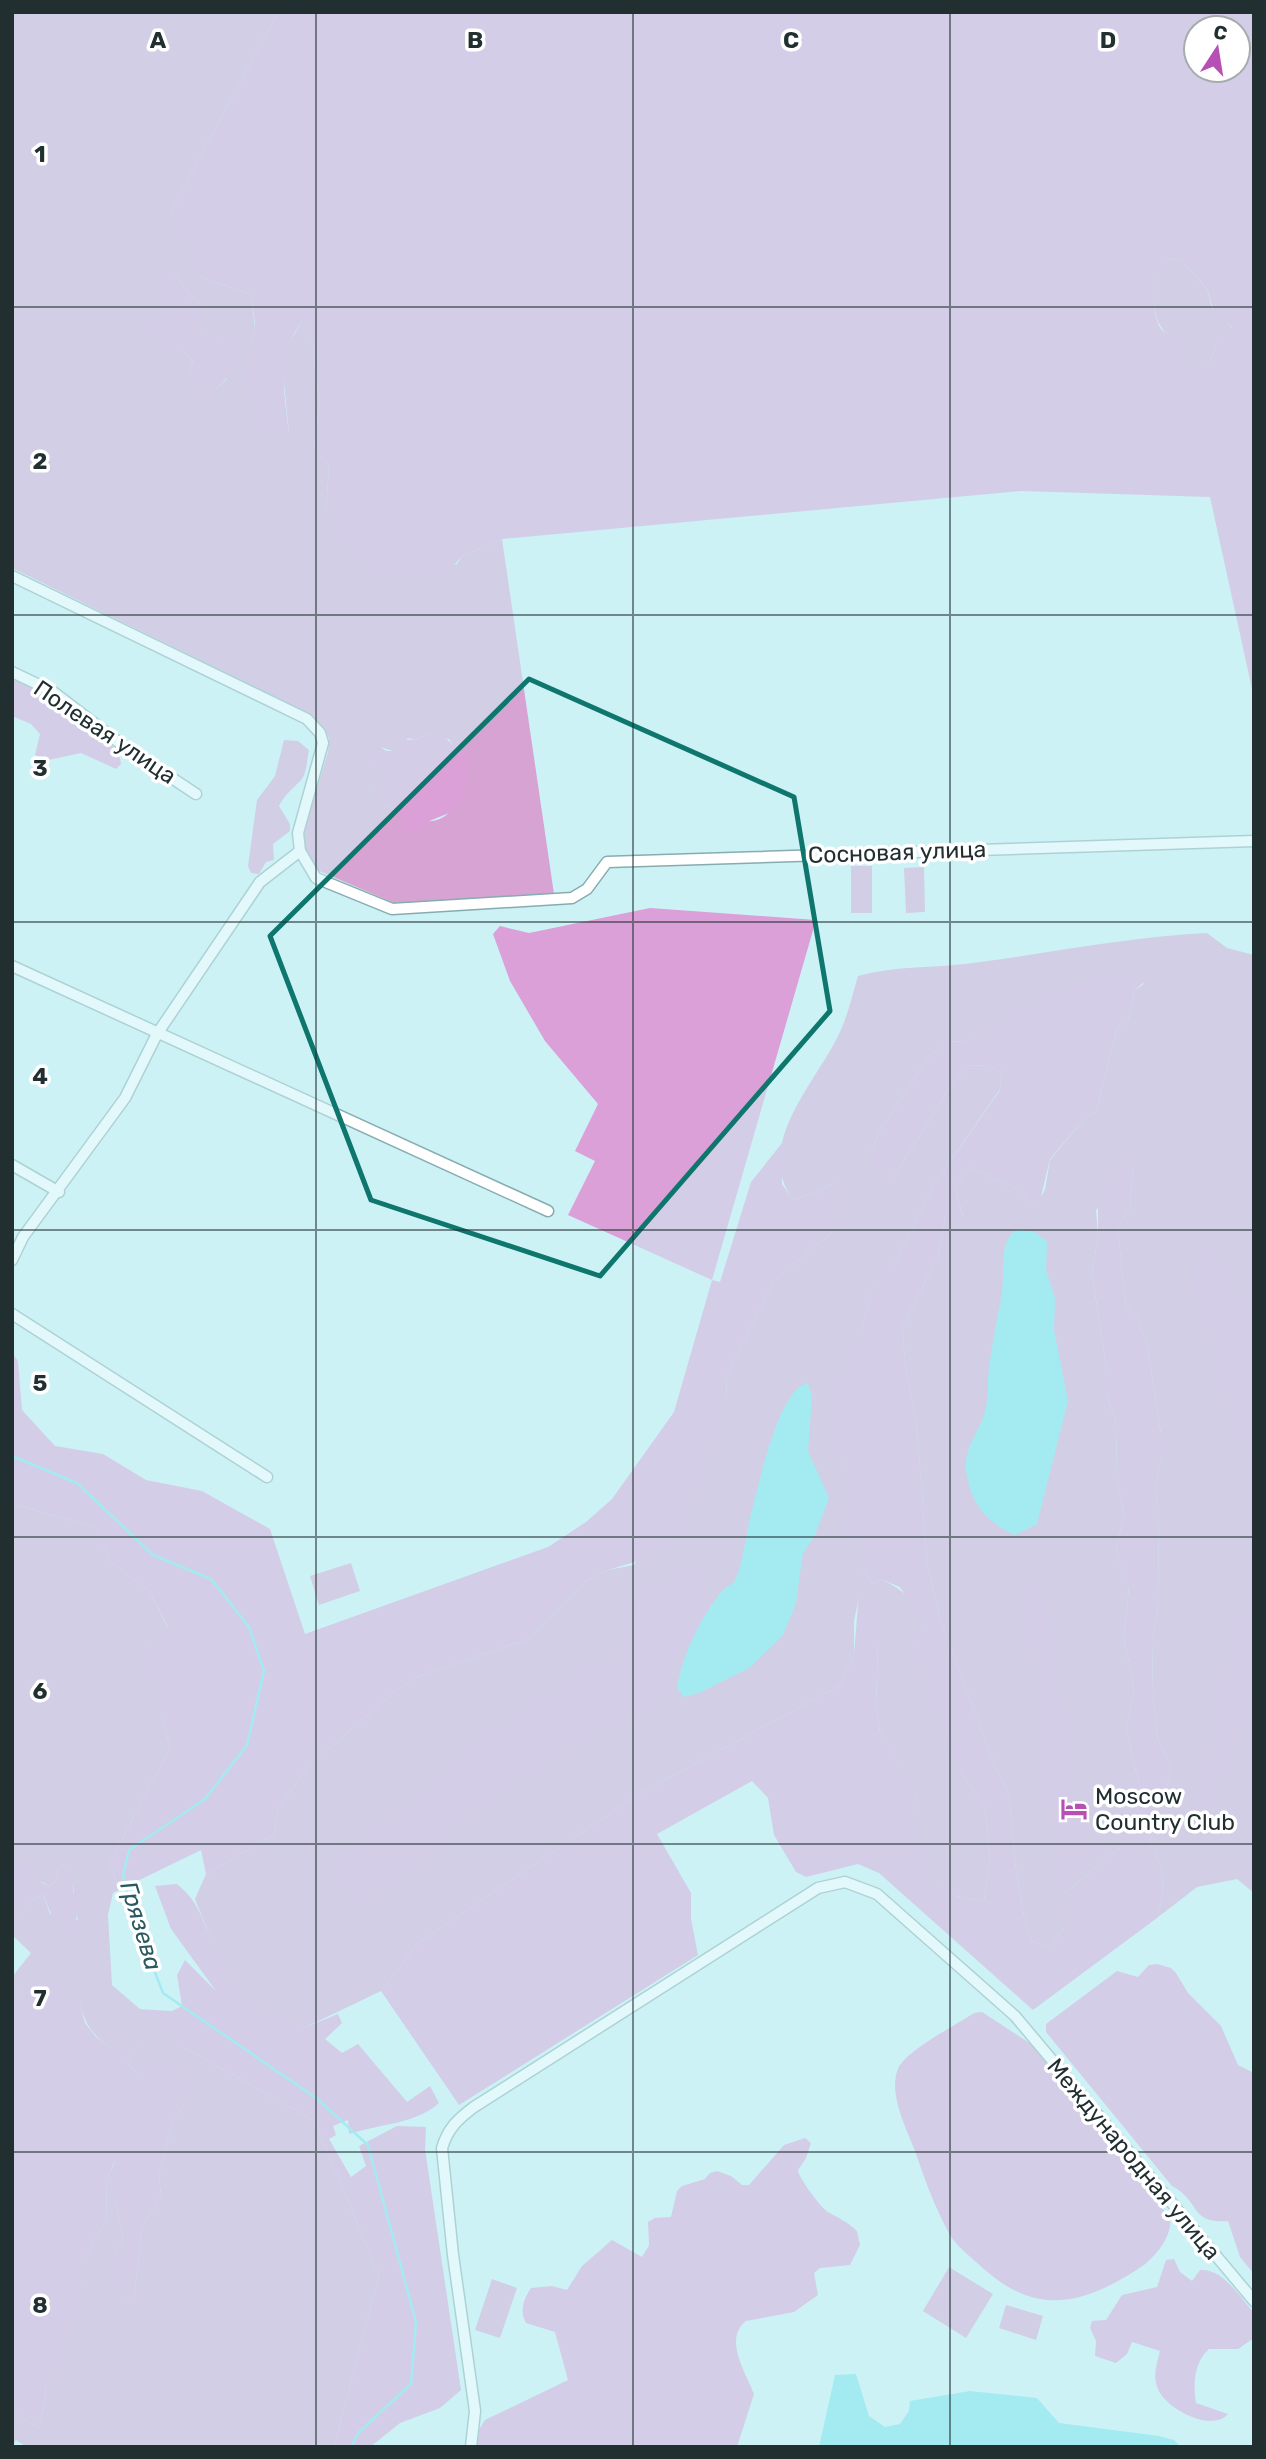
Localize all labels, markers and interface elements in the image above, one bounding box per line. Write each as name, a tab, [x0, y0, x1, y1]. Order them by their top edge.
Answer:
north arrow	[1182, 14, 1252, 84]
text: С	[1212, 20, 1229, 45]
text: A	[150, 26, 167, 54]
text: B	[467, 26, 483, 54]
text: C	[783, 26, 799, 54]
text: D	[1100, 26, 1116, 54]
text: 1	[34, 140, 46, 168]
text: 2	[33, 447, 47, 475]
street label: Полевая улица	[29, 674, 181, 790]
text: 3	[32, 754, 48, 782]
street label: Сосновая улица	[807, 835, 987, 869]
text: 4	[32, 1062, 48, 1090]
text: 5	[33, 1369, 48, 1397]
text: 6	[33, 1677, 48, 1705]
place label: Moscow Country Club	[1095, 1782, 1235, 1836]
hotel icon: Moscow Country Club	[1059, 1794, 1089, 1824]
water label: Грязева	[114, 1878, 168, 1974]
text: 7	[33, 1984, 47, 2012]
street label: Международная улица	[1042, 2053, 1226, 2265]
text: 8	[32, 2291, 48, 2319]

